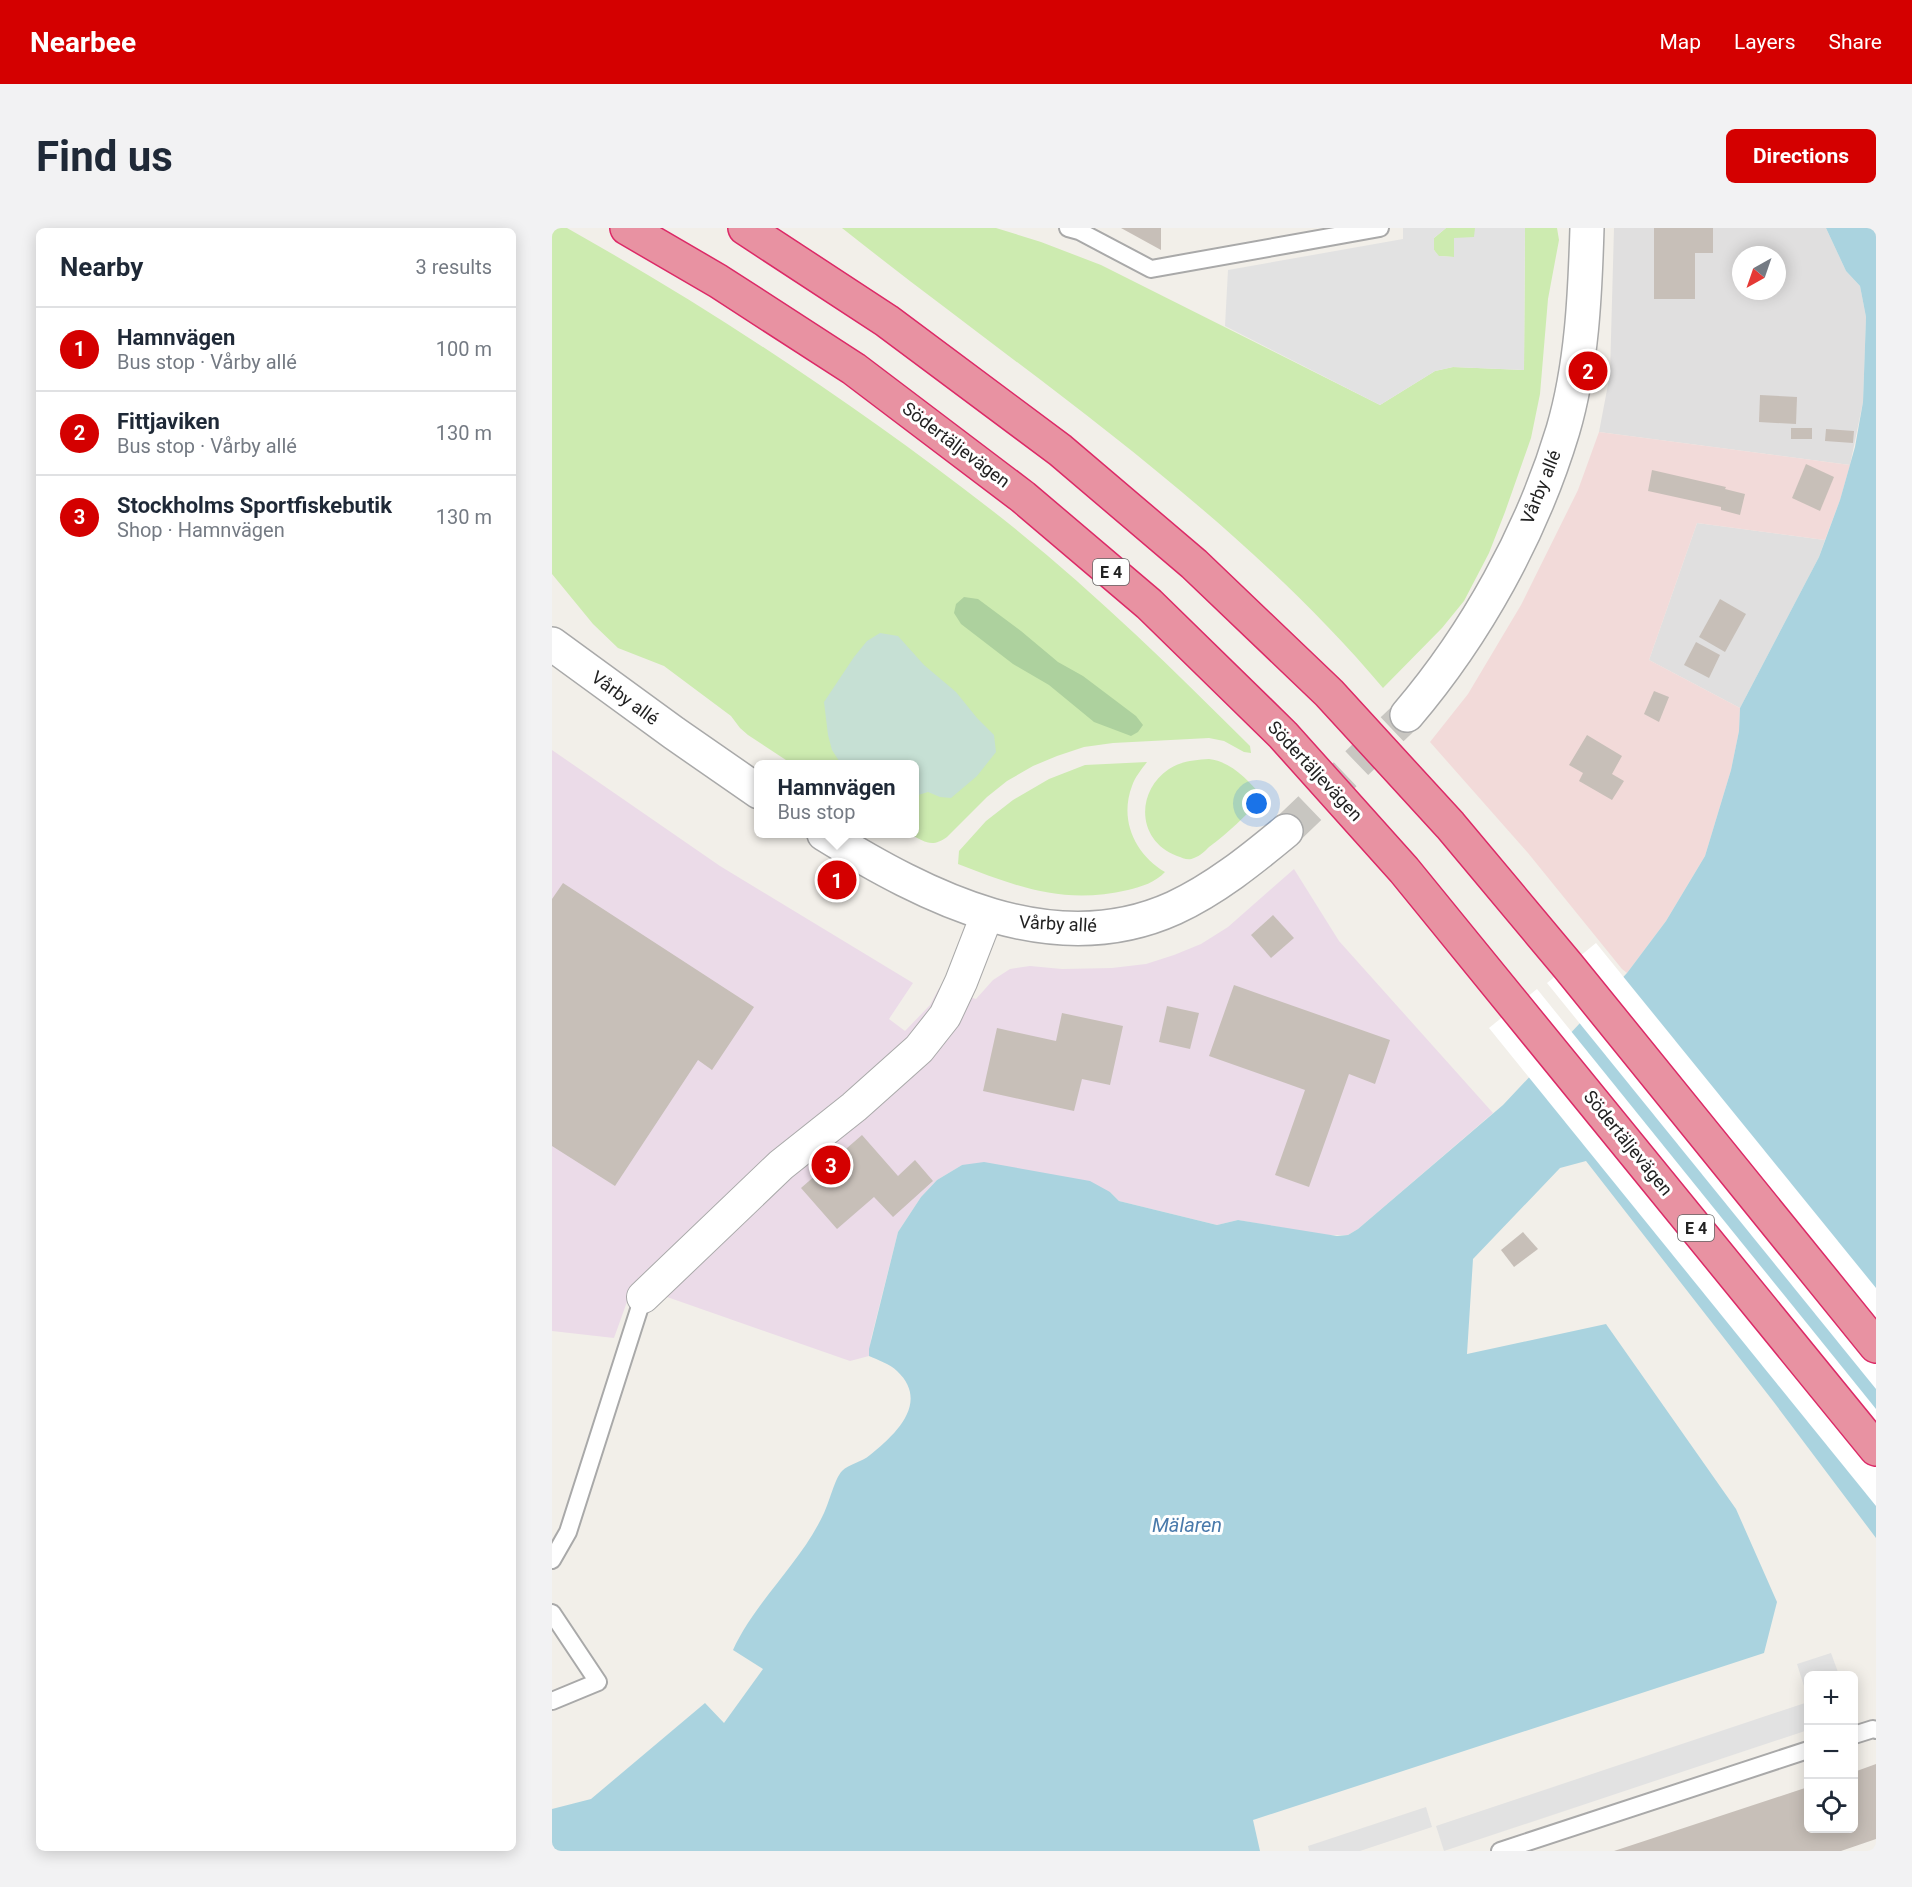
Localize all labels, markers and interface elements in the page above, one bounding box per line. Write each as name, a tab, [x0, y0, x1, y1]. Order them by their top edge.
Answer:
text: Nearbee	[30, 26, 136, 59]
text: Map	[1659, 30, 1701, 54]
text: Layers	[1734, 30, 1795, 54]
text: Share	[1828, 30, 1882, 54]
button: Directions	[1726, 129, 1876, 183]
text: Find us	[36, 132, 173, 181]
north arrow	[1732, 246, 1786, 300]
text: Nearby	[60, 252, 143, 282]
text: 3 results	[416, 255, 492, 279]
text: Hamnvägen	[117, 325, 235, 350]
text: 1	[74, 337, 85, 361]
text: 100 m	[436, 337, 492, 361]
pin: 2	[1568, 348, 1608, 394]
text: Bus stop · Vårby allé	[117, 350, 297, 374]
street label: Södertäljevägen	[898, 397, 1014, 492]
text: Fittjaviken	[117, 409, 220, 434]
text: 2	[74, 421, 85, 445]
text: 130 m	[436, 421, 492, 445]
text: Bus stop · Vårby allé	[117, 434, 297, 458]
street label: Vårby allé	[1516, 447, 1565, 527]
text: Stockholms Sportfiskebutik	[117, 493, 392, 518]
text: 3	[74, 505, 85, 529]
text: 130 m	[436, 505, 492, 529]
text: Shop · Hamnvägen	[117, 518, 285, 542]
road number: E 4	[1093, 559, 1129, 585]
street label: Vårby allé	[588, 666, 663, 729]
street label: Södertäljevägen	[1264, 716, 1367, 825]
popup	[754, 760, 919, 838]
text: Hamnvägen	[777, 775, 896, 800]
your location	[1242, 789, 1271, 818]
text: Bus stop	[777, 800, 855, 824]
pin: 1	[818, 858, 856, 902]
street label: Vårby allé	[1019, 911, 1098, 936]
street label: Södertäljevägen	[1580, 1086, 1677, 1199]
pin: 3	[812, 1142, 850, 1188]
road number: E 4	[1678, 1215, 1714, 1241]
water label: Mälaren	[1152, 1513, 1222, 1537]
map controls	[1804, 1671, 1858, 1833]
button: +	[1804, 1671, 1858, 1725]
button: −	[1804, 1725, 1858, 1779]
button: locate	[1804, 1779, 1858, 1833]

